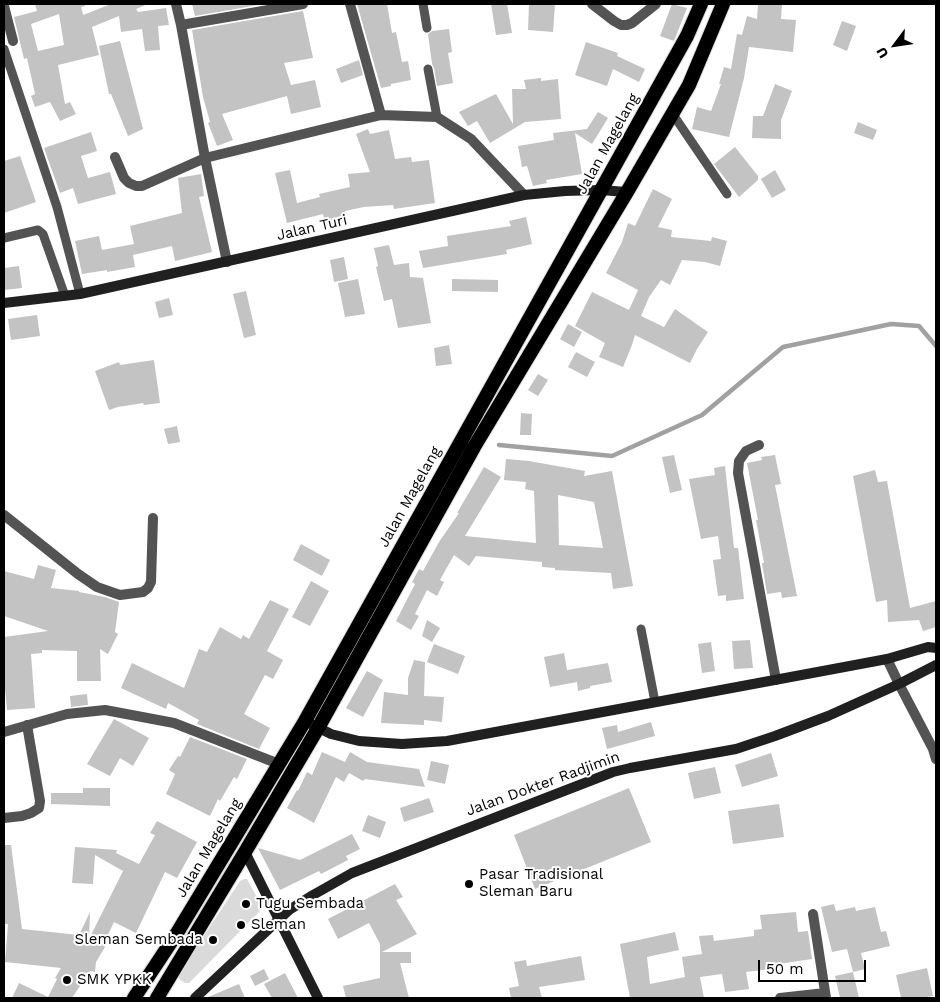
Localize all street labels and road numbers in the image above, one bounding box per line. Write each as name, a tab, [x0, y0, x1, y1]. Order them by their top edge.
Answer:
street label: Jalan Magelang	[573, 90, 643, 198]
street label: Jalan Turi	[275, 211, 349, 245]
street label: Jalan Magelang	[375, 443, 445, 551]
street label: Jalan Dokter Radjimin	[464, 748, 622, 820]
street label: Jalan Magelang	[172, 795, 246, 901]

